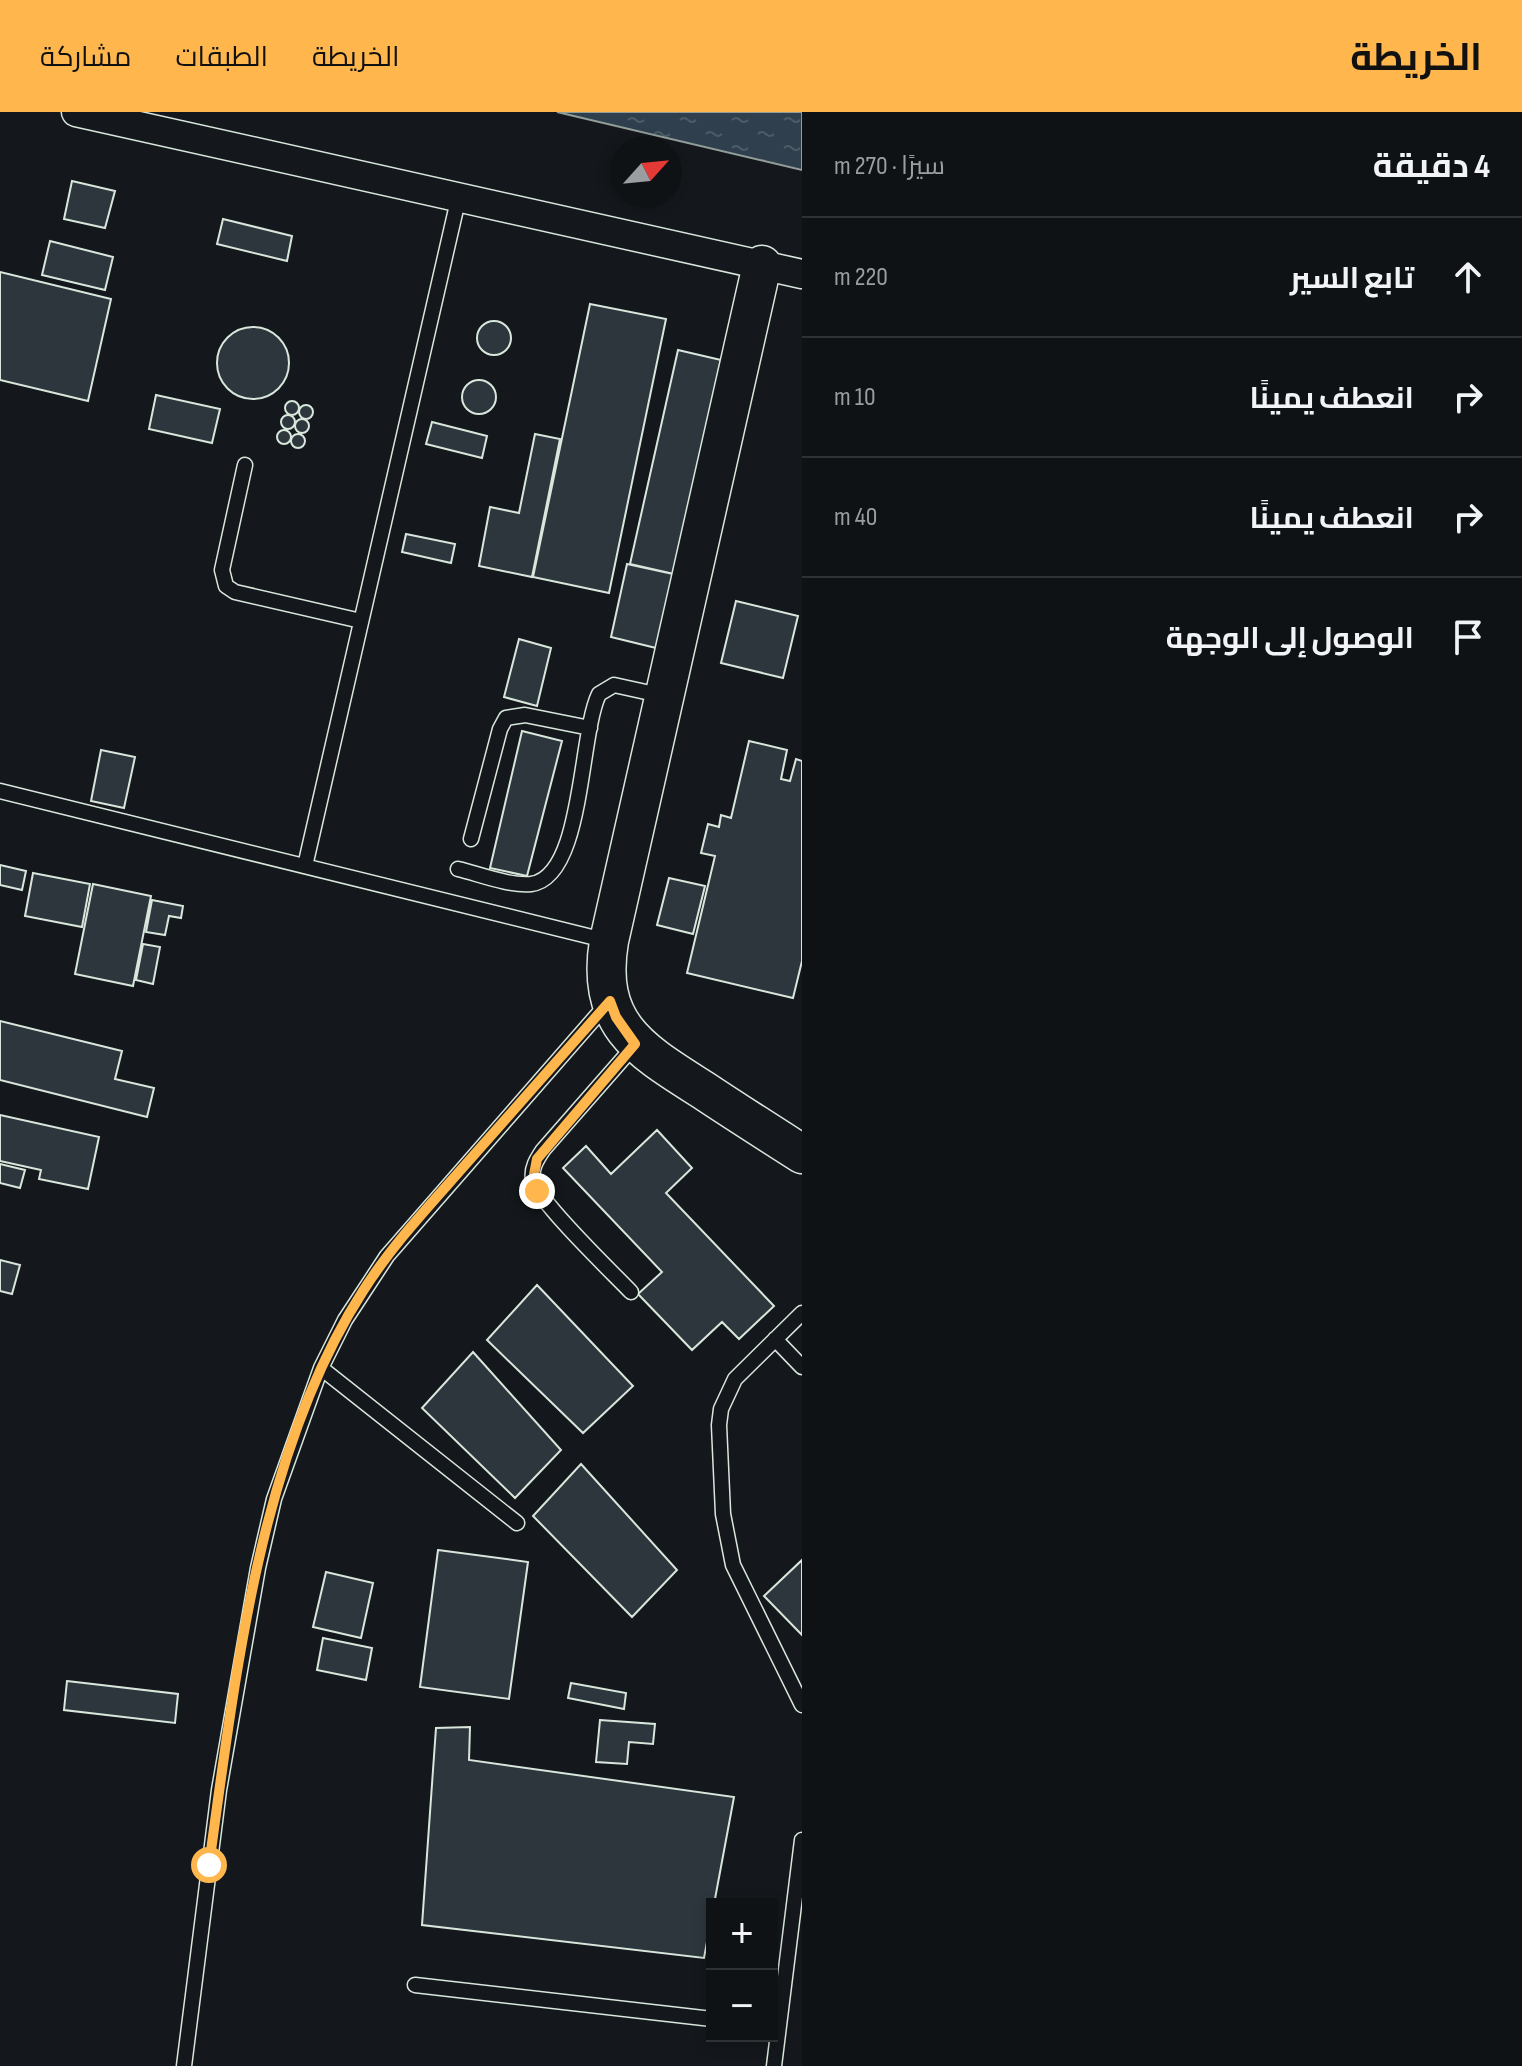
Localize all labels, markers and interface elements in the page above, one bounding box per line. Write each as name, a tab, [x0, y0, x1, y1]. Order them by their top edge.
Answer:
text: الخريطة	[1350, 36, 1482, 81]
text: مشاركة	[40, 41, 131, 74]
text: الطبقات	[175, 41, 268, 74]
text: الخريطة	[312, 41, 399, 74]
north arrow	[610, 136, 682, 208]
text: 4 دقيقة	[1373, 146, 1490, 187]
text: سيرًا · 270 m	[834, 151, 945, 182]
icon: ahead	[1446, 255, 1490, 299]
text: تابع السير	[1290, 261, 1414, 297]
text: 220 m	[834, 262, 888, 293]
icon: right	[1446, 375, 1490, 419]
text: انعطف يمينًا	[1249, 381, 1414, 417]
text: 10 m	[834, 382, 876, 413]
icon: right	[1446, 495, 1490, 539]
text: انعطف يمينًا	[1249, 501, 1414, 537]
text: 40 m	[834, 502, 877, 533]
icon: arrive	[1446, 615, 1490, 659]
text: الوصول إلى الوجهة	[1166, 621, 1414, 657]
route end	[519, 1173, 555, 1209]
route start	[191, 1847, 227, 1883]
map controls	[706, 1898, 778, 2042]
button: +	[706, 1898, 778, 1970]
button: −	[706, 1970, 778, 2042]

